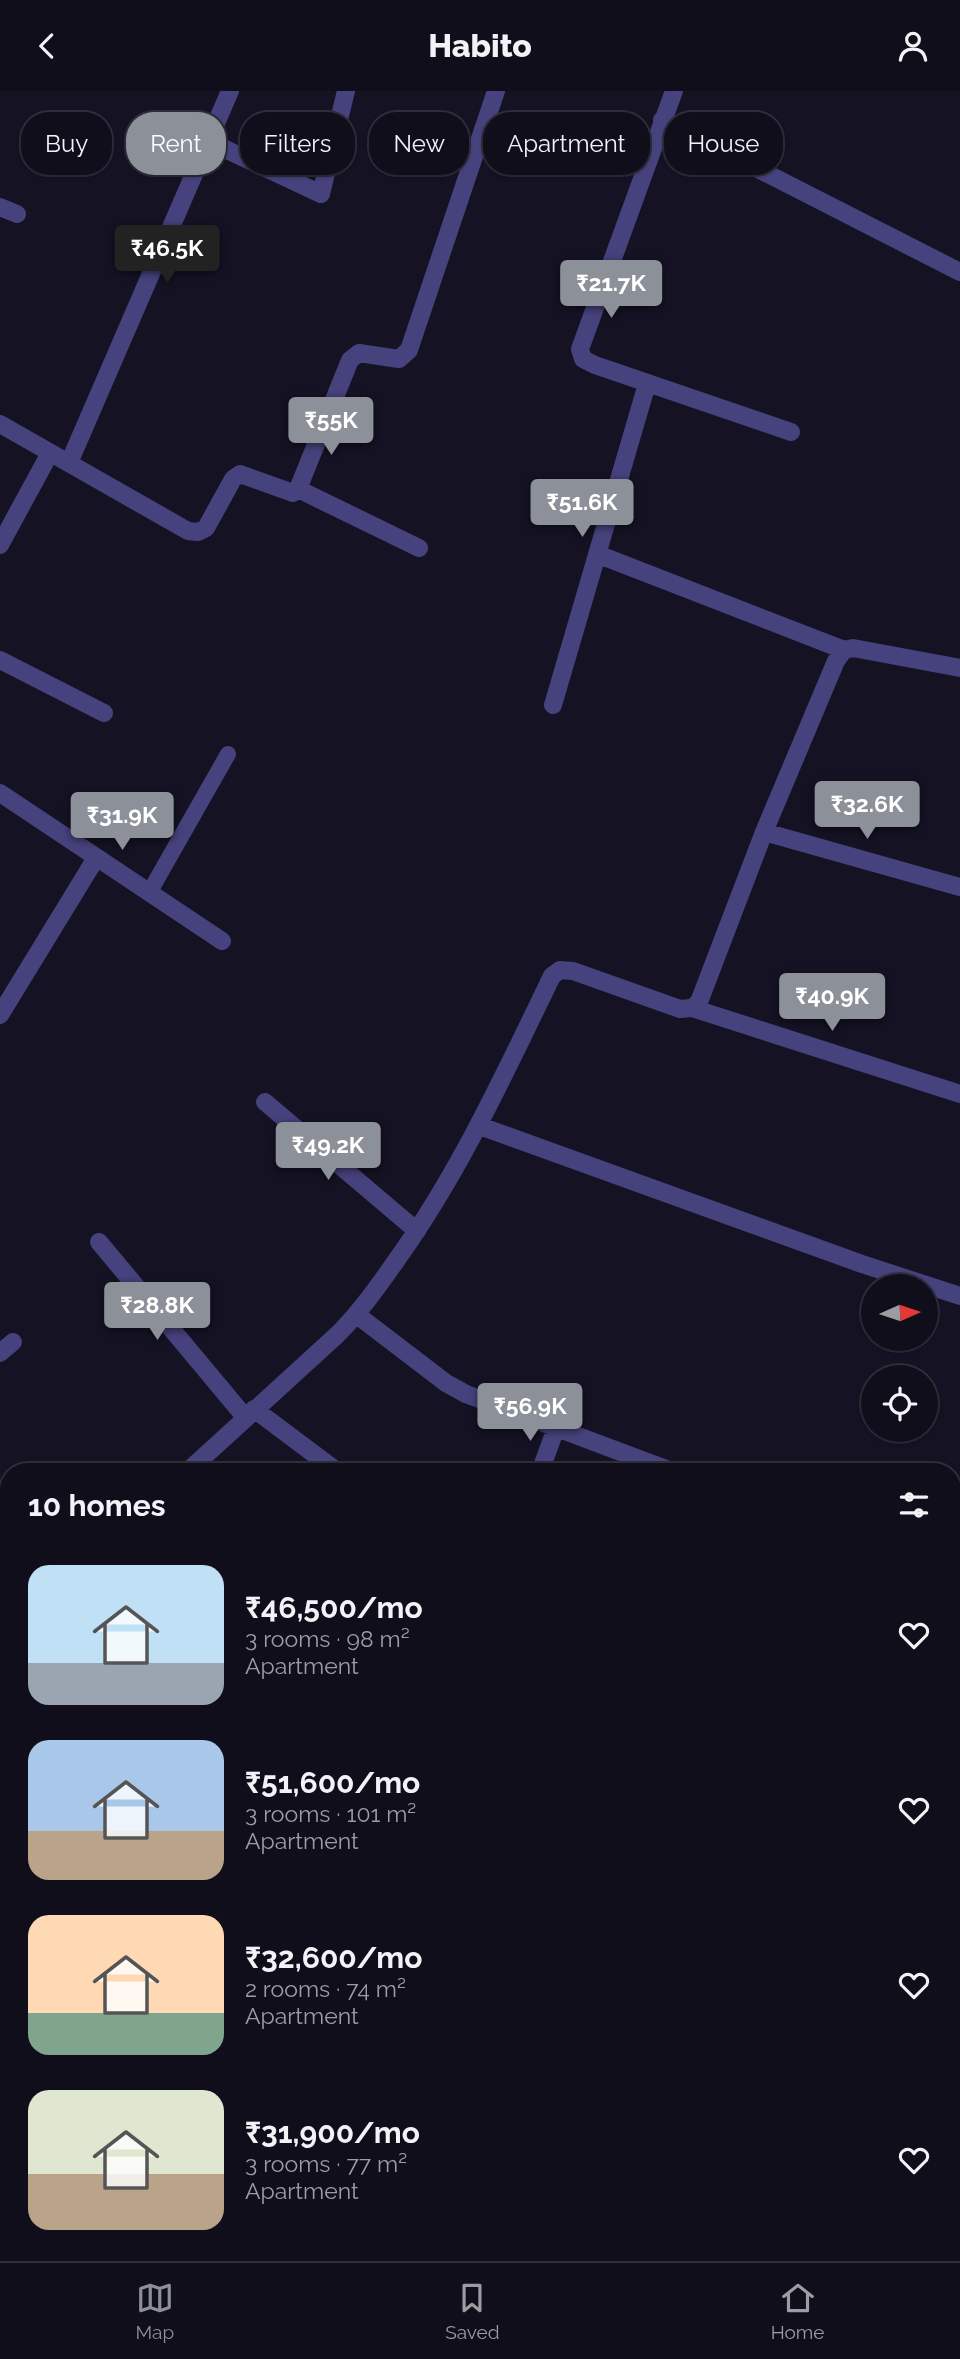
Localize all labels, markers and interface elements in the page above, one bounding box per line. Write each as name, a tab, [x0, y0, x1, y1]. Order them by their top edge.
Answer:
icon: back	[28, 27, 66, 65]
text: Habito	[428, 27, 532, 64]
icon: person	[894, 27, 932, 65]
chip: Buy	[21, 112, 112, 175]
chip: Rent	[126, 112, 226, 175]
chip: Filters	[240, 112, 355, 175]
chip: New	[369, 112, 469, 175]
chip: Apartment	[483, 112, 650, 175]
chip: House	[664, 112, 783, 175]
pin: ₹46.5K	[110, 225, 224, 285]
text: ₹46.5K	[131, 234, 203, 261]
pin: ₹21.7K	[554, 261, 668, 320]
text: ₹21.7K	[576, 269, 646, 296]
pin: ₹55K	[290, 397, 372, 457]
text: ₹55K	[304, 406, 358, 433]
pin: ₹51.6K	[525, 479, 639, 539]
text: ₹51.6K	[547, 488, 617, 515]
pin: ₹32.6K	[810, 781, 924, 841]
text: ₹32.6K	[831, 790, 903, 817]
pin: ₹31.9K	[65, 793, 179, 852]
text: ₹31.9K	[87, 801, 157, 828]
pin: ₹40.9K	[775, 974, 889, 1033]
text: ₹40.9K	[795, 982, 869, 1009]
pin: ₹49.2K	[271, 1123, 385, 1182]
text: ₹49.2K	[292, 1131, 364, 1158]
north arrow	[861, 1274, 938, 1351]
map controls	[861, 1274, 938, 1442]
pin: ₹28.8K	[100, 1283, 214, 1342]
text: ₹28.8K	[120, 1291, 194, 1318]
button: locate	[861, 1365, 938, 1442]
pin: ₹56.9K	[473, 1383, 587, 1443]
text: ₹56.9K	[493, 1392, 567, 1419]
icon: filters	[895, 1486, 933, 1524]
text: 10 homes	[28, 1488, 165, 1523]
text: ₹46,500/mo	[245, 1590, 423, 1625]
icon: home	[84, 1593, 168, 1677]
icon: heart	[895, 1616, 933, 1654]
text: 3 rooms · 98 m²	[245, 1625, 410, 1652]
text: Apartment	[245, 1652, 359, 1679]
text: ₹51,600/mo	[245, 1765, 420, 1800]
icon: home	[84, 1768, 168, 1852]
icon: heart	[895, 1791, 933, 1829]
text: 3 rooms · 101 m²	[245, 1800, 416, 1827]
text: Apartment	[245, 1827, 359, 1854]
text: ₹32,600/mo	[245, 1940, 422, 1975]
icon: home	[84, 1943, 168, 2027]
icon: heart	[895, 1966, 933, 2004]
text: 2 rooms · 74 m²	[245, 1975, 406, 2002]
text: Apartment	[245, 2002, 359, 2029]
text: ₹31,900/mo	[245, 2115, 420, 2150]
icon: home	[84, 2118, 168, 2202]
icon: heart	[895, 2141, 933, 2179]
text: 3 rooms · 77 m²	[245, 2150, 407, 2177]
text: Apartment	[245, 2177, 359, 2204]
tab: Map	[136, 2279, 174, 2343]
tab: Saved	[445, 2279, 500, 2343]
tab: Home	[771, 2279, 824, 2343]

